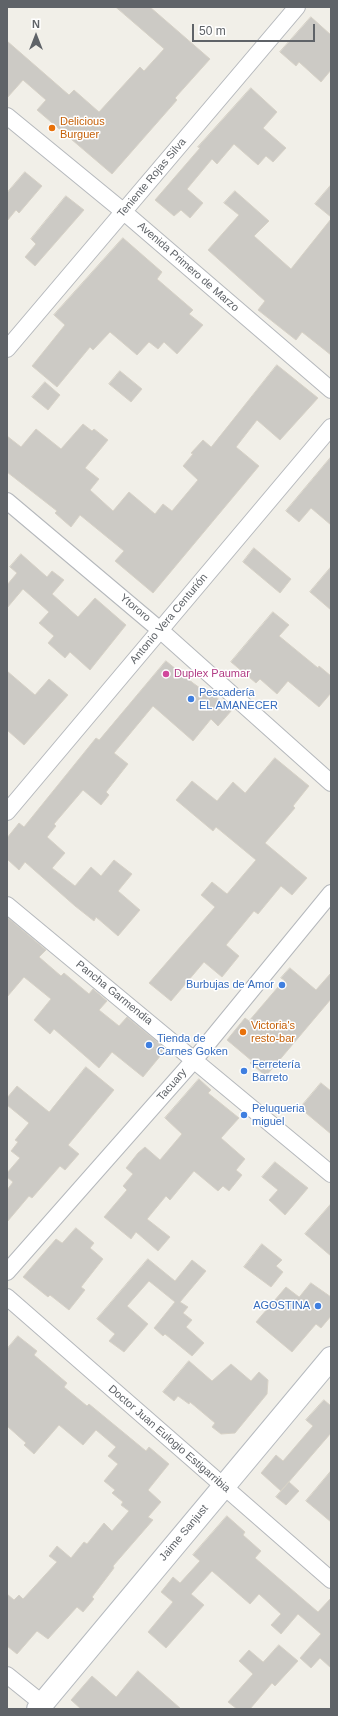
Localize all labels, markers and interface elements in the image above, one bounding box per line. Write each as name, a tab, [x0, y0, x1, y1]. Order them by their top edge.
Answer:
north arrow	[16, 16, 56, 56]
scale bar	[194, 16, 317, 42]
text: N	[32, 18, 40, 30]
text: 50 m	[199, 24, 226, 38]
place label: Delicious Burguer	[60, 115, 105, 141]
marker: Delicious Burguer	[47, 123, 57, 133]
street label: Teniente Rojas Silva	[115, 136, 189, 220]
street label: Avenida Primero de Marzo	[135, 219, 241, 315]
street label: Antonio Vera Centurión	[127, 571, 211, 667]
street label: Ytororo	[117, 591, 153, 625]
place label: Duplex Paumar	[174, 667, 250, 681]
marker: Duplex Paumar	[161, 669, 171, 679]
place label: Pescadería EL AMANECER	[199, 686, 278, 712]
marker: Pescadería EL AMANECER	[186, 694, 196, 704]
street label: Pancha Garmendia	[73, 958, 155, 1028]
place label: Burbujas de Amor	[186, 978, 274, 992]
marker: Burbujas de Amor	[277, 980, 287, 990]
place label: Victoria's resto-bar	[251, 1019, 295, 1045]
marker: Victoria's resto-bar	[238, 1027, 248, 1037]
place label: Tienda de Carnes Goken	[157, 1032, 228, 1058]
marker: Tienda de Carnes Goken	[144, 1040, 154, 1050]
place label: Ferretería Barreto	[252, 1058, 300, 1084]
street label: Tacuary	[154, 1066, 190, 1104]
marker: Ferretería Barreto	[239, 1066, 249, 1076]
place label: Peluqueria miguel	[252, 1102, 305, 1128]
marker: Peluqueria miguel	[239, 1110, 249, 1120]
place label: AGOSTINA	[253, 1299, 310, 1313]
marker: AGOSTINA	[313, 1301, 323, 1311]
street label: Doctor Juan Eulogio Estigarribia	[105, 1382, 233, 1496]
street label: Jaime Sanjust	[157, 1502, 211, 1564]

